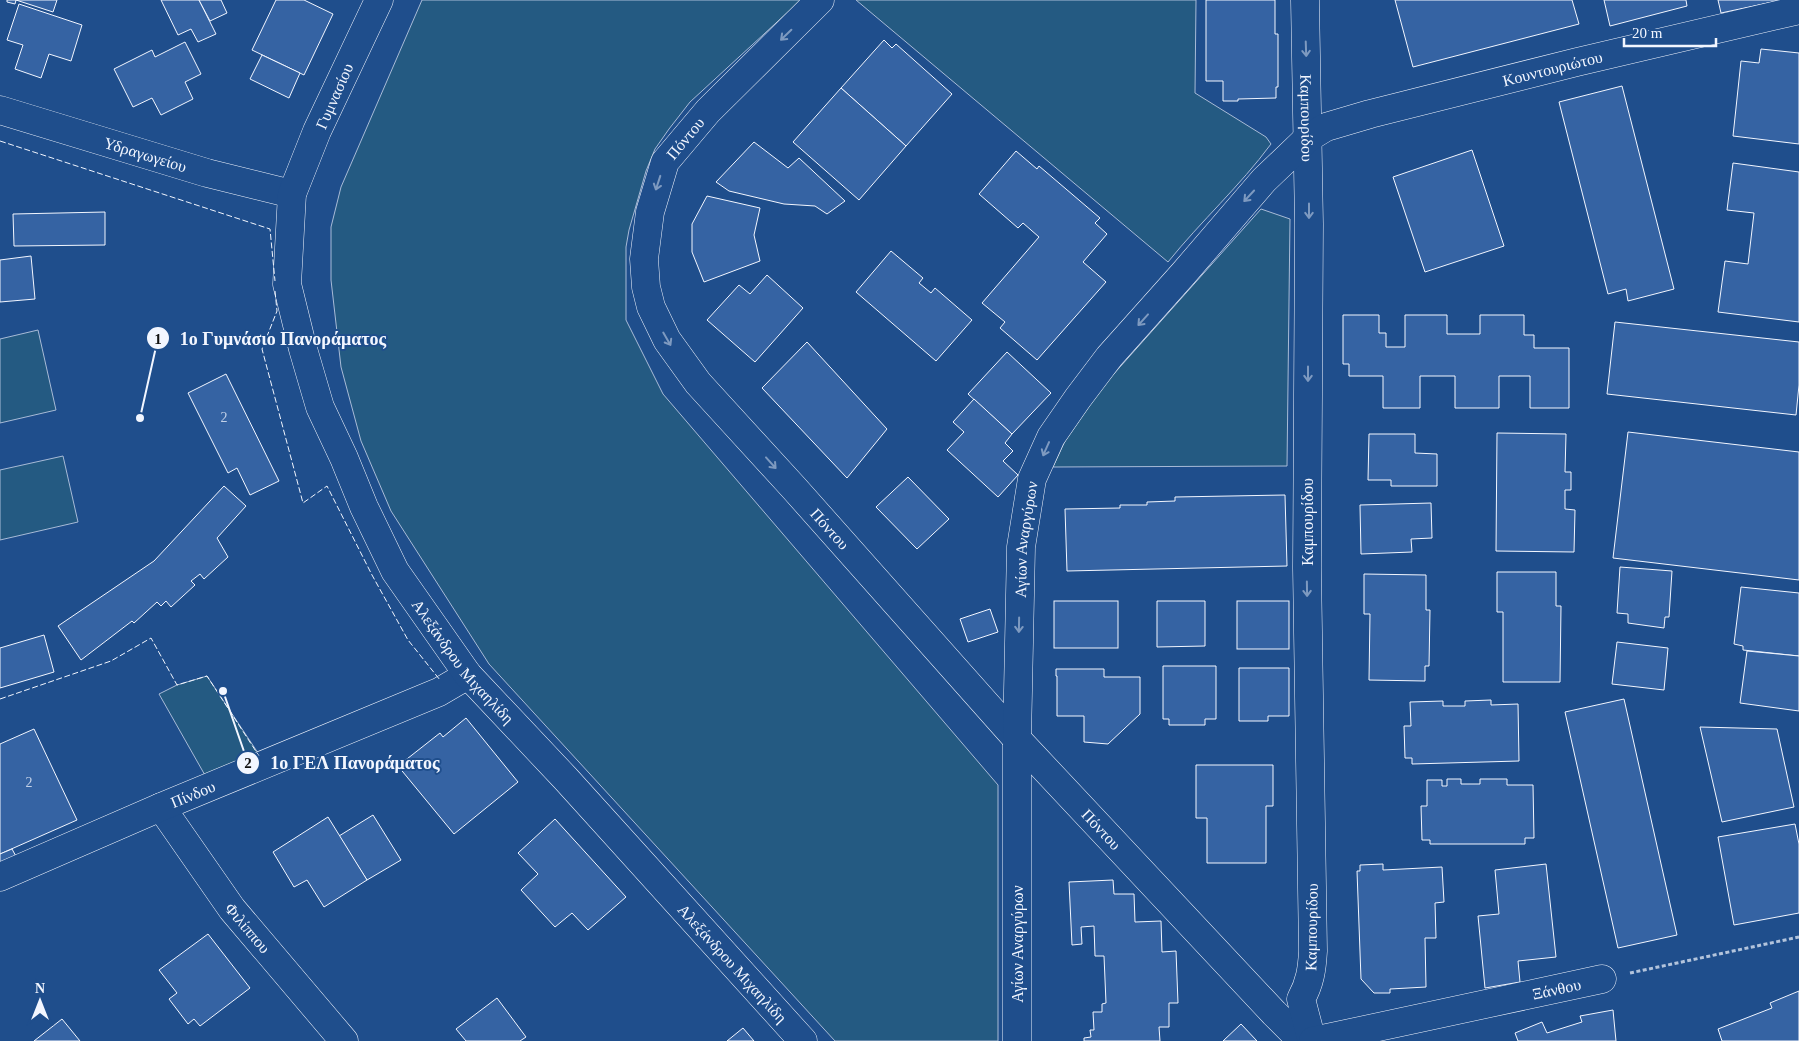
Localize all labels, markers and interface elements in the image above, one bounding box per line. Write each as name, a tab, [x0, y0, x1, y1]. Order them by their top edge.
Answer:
scale bar	[1624, 15, 1716, 47]
text: 20 m	[1632, 25, 1663, 41]
one-way arrow	[779, 29, 792, 41]
one-way arrow	[1301, 40, 1311, 56]
street label: Κουντουριώτου	[1501, 48, 1604, 89]
street label: Γυμνασίου	[312, 61, 357, 132]
street label: Καμπουρίδου	[1297, 74, 1316, 162]
street label: Πόντου	[663, 114, 708, 163]
street label: Υδραγωγείου	[102, 134, 189, 175]
one-way arrow	[652, 174, 662, 190]
one-way arrow	[1243, 190, 1255, 203]
one-way arrow	[1304, 202, 1314, 219]
one-way arrow	[1137, 313, 1149, 326]
callout: 1ο Γυμνάσιο Πανοράματος	[145, 322, 396, 355]
text: 1ο Γυμνάσιο Πανοράματος	[180, 329, 387, 349]
text: 1	[154, 331, 162, 347]
one-way arrow	[662, 332, 672, 347]
one-way arrow	[1303, 365, 1313, 381]
house number: 2	[221, 410, 228, 425]
one-way arrow	[1040, 441, 1050, 456]
one-way arrow	[765, 457, 777, 470]
street label: Καμπουρίδου	[1299, 478, 1317, 566]
street label: Αγίων Αναργύρων	[1012, 480, 1041, 598]
street label: Πόντου	[807, 505, 852, 553]
one-way arrow	[1302, 580, 1312, 596]
street label: Aλεξάνδρου Mιχαηλίδη	[409, 596, 517, 728]
one-way arrow	[1014, 616, 1024, 633]
callout: 1ο ΓΕΛ Πανοράματος	[236, 747, 450, 780]
text: 1ο ΓΕΛ Πανοράματος	[270, 753, 440, 773]
text: 2	[244, 755, 252, 771]
house number: 2	[26, 775, 33, 790]
street label: Πίνδου	[168, 778, 218, 811]
street label: Πόντου	[1078, 806, 1124, 853]
street label: Καμπουρίδου	[1302, 883, 1322, 971]
street label: Αγίων Αναργύρων	[1009, 885, 1027, 1003]
street label: Φιλίππου	[222, 900, 274, 957]
street label: Aλεξάνδρου Mιχαηλίδη	[674, 901, 790, 1027]
north arrow	[15, 976, 65, 1026]
street label: Ξάνθου	[1531, 976, 1583, 1003]
text: N	[35, 981, 45, 996]

